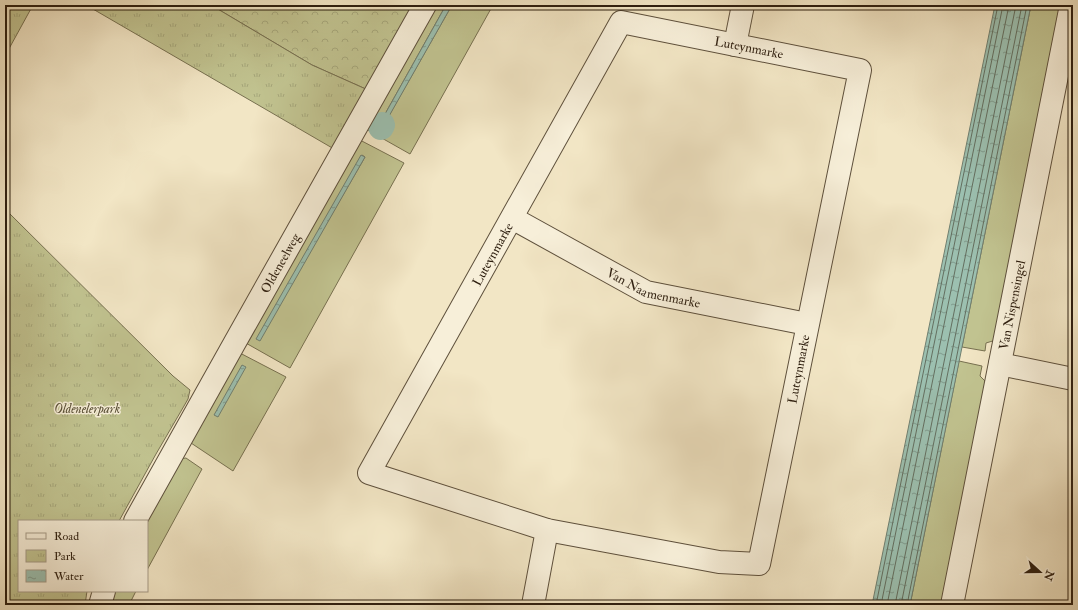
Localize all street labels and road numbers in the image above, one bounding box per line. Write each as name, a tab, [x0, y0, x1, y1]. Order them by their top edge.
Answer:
street label: Luteynmarke	[713, 33, 785, 64]
street label: Luteynmarke	[469, 220, 518, 289]
street label: Oldeneelweg	[257, 230, 304, 296]
street label: Van Nispensingel	[996, 258, 1029, 351]
street label: Van Naamenmarke	[604, 265, 702, 312]
street label: Luteynmarke	[784, 333, 815, 405]

